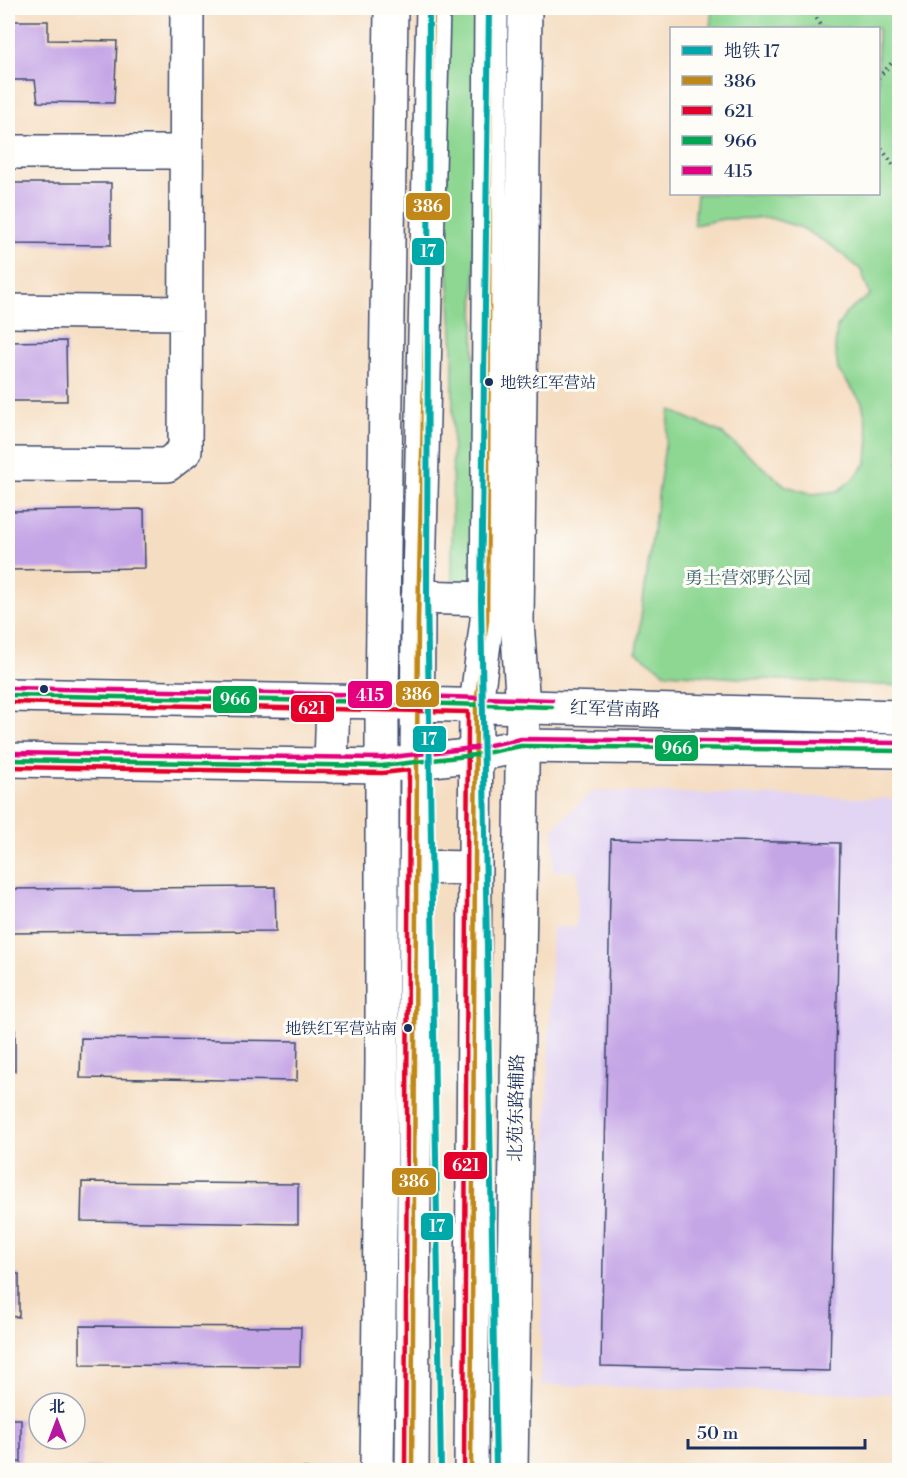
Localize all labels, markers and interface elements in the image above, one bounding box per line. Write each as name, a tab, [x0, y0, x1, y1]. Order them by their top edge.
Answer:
legend	[670, 27, 880, 195]
text: 地铁 17	[724, 40, 780, 63]
text: 386	[724, 70, 756, 93]
text: 621	[724, 100, 753, 123]
text: 966	[724, 130, 757, 153]
text: 415	[724, 160, 752, 183]
line badge: 386	[405, 192, 451, 221]
text: 386	[413, 197, 443, 217]
line badge: 17	[411, 237, 445, 266]
text: 17	[420, 242, 437, 262]
place label: 地铁红军营站	[500, 373, 596, 393]
marker: 地铁红军营站	[483, 376, 495, 388]
park label: 勇士营郊野公园	[685, 567, 811, 590]
line badge: 415	[347, 680, 393, 709]
line badge: 386	[395, 680, 440, 708]
unlabelled marker	[38, 683, 50, 695]
line badge: 966	[212, 685, 258, 714]
text: 386	[402, 685, 432, 705]
text: 415	[356, 686, 384, 706]
text: 966	[220, 690, 250, 710]
line badge: 621	[290, 694, 335, 723]
street label: 红军营南路	[570, 696, 660, 723]
text: 621	[298, 699, 326, 719]
line badge: 17	[412, 725, 447, 753]
text: 17	[421, 730, 438, 750]
line badge: 966	[654, 734, 699, 762]
text: 966	[662, 739, 692, 759]
place label: 地铁红军营站南	[285, 1019, 397, 1039]
marker: 地铁红军营站南	[402, 1022, 414, 1034]
street label: 北苑东路辅路	[504, 1054, 529, 1162]
line badge: 621	[443, 1151, 488, 1180]
text: 621	[452, 1156, 480, 1176]
line badge: 386	[391, 1167, 437, 1196]
text: 386	[399, 1172, 429, 1192]
line badge: 17	[420, 1212, 454, 1241]
text: 17	[429, 1217, 446, 1237]
north arrow	[27, 1391, 87, 1451]
text: 北	[49, 1397, 65, 1417]
scale bar	[688, 1412, 865, 1450]
text: 50 m	[697, 1422, 739, 1445]

